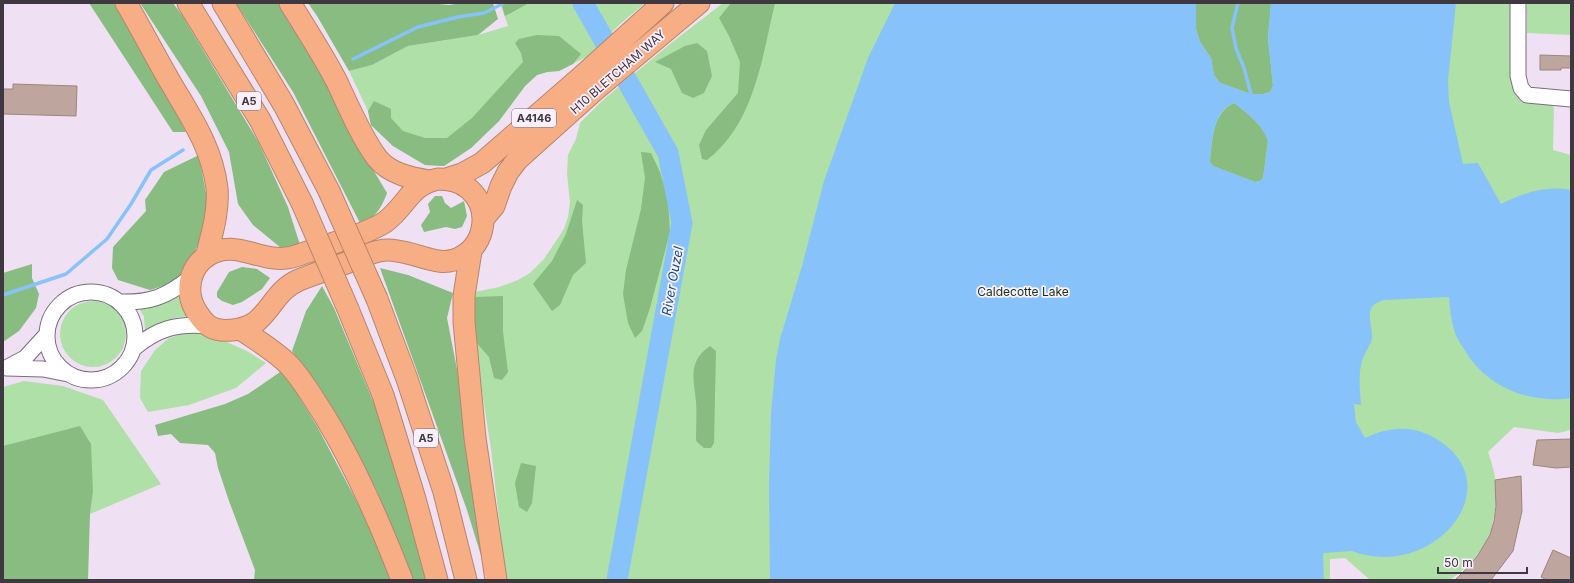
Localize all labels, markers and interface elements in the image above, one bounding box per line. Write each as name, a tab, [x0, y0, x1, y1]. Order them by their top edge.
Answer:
street label: H10 BLETCHAM WAY	[567, 26, 668, 117]
road number: A5	[237, 92, 261, 110]
road number: A4146	[512, 109, 556, 127]
water label: River Ouzel	[658, 244, 686, 317]
park label: Caldecotte Lake	[977, 284, 1069, 299]
road number: A5	[414, 429, 438, 447]
scale bar	[1438, 549, 1527, 575]
text: 50 m	[1444, 555, 1473, 570]

